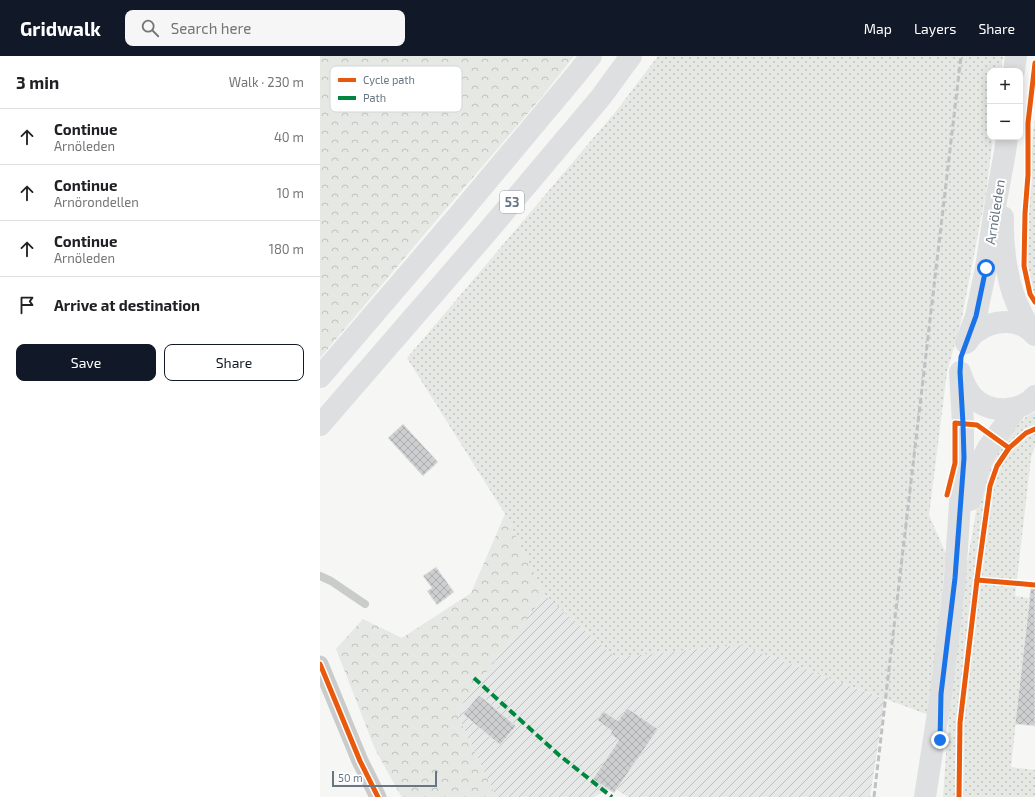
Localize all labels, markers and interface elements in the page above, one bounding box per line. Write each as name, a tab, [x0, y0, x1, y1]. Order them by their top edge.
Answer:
search box	[125, 10, 405, 46]
text: Gridwalk	[20, 17, 101, 40]
icon: search	[139, 17, 161, 39]
text: Search here	[171, 19, 251, 37]
text: Map	[864, 20, 892, 37]
text: Layers	[914, 20, 956, 37]
text: Share	[978, 20, 1015, 37]
legend	[330, 66, 462, 112]
map controls	[987, 68, 1023, 140]
button: +	[987, 68, 1023, 104]
text: 3 min	[16, 72, 59, 92]
text: Cycle path	[363, 73, 415, 86]
text: Walk · 230 m	[229, 74, 304, 90]
text: Path	[363, 91, 386, 104]
button: −	[987, 104, 1023, 140]
text: Continue	[54, 120, 117, 138]
icon: ahead	[16, 126, 38, 148]
text: 40 m	[274, 129, 304, 145]
text: Arnöleden	[54, 138, 115, 154]
text: Continue	[54, 176, 117, 194]
street label: Arnöleden	[981, 178, 1008, 246]
icon: ahead	[16, 182, 38, 204]
text: 10 m	[277, 185, 304, 201]
road number: 53	[500, 191, 524, 213]
text: Arnörondellen	[54, 194, 139, 210]
text: Continue	[54, 232, 117, 250]
icon: ahead	[16, 238, 38, 260]
text: 180 m	[269, 241, 304, 257]
text: Arnöleden	[54, 250, 115, 266]
route start	[977, 259, 995, 277]
icon: arrive	[16, 294, 38, 316]
text: Arrive at destination	[54, 296, 200, 314]
button: Save	[16, 344, 156, 381]
button: Share	[164, 344, 304, 381]
route end	[931, 731, 949, 749]
scale bar	[332, 769, 437, 788]
text: 50 m	[338, 771, 363, 784]

